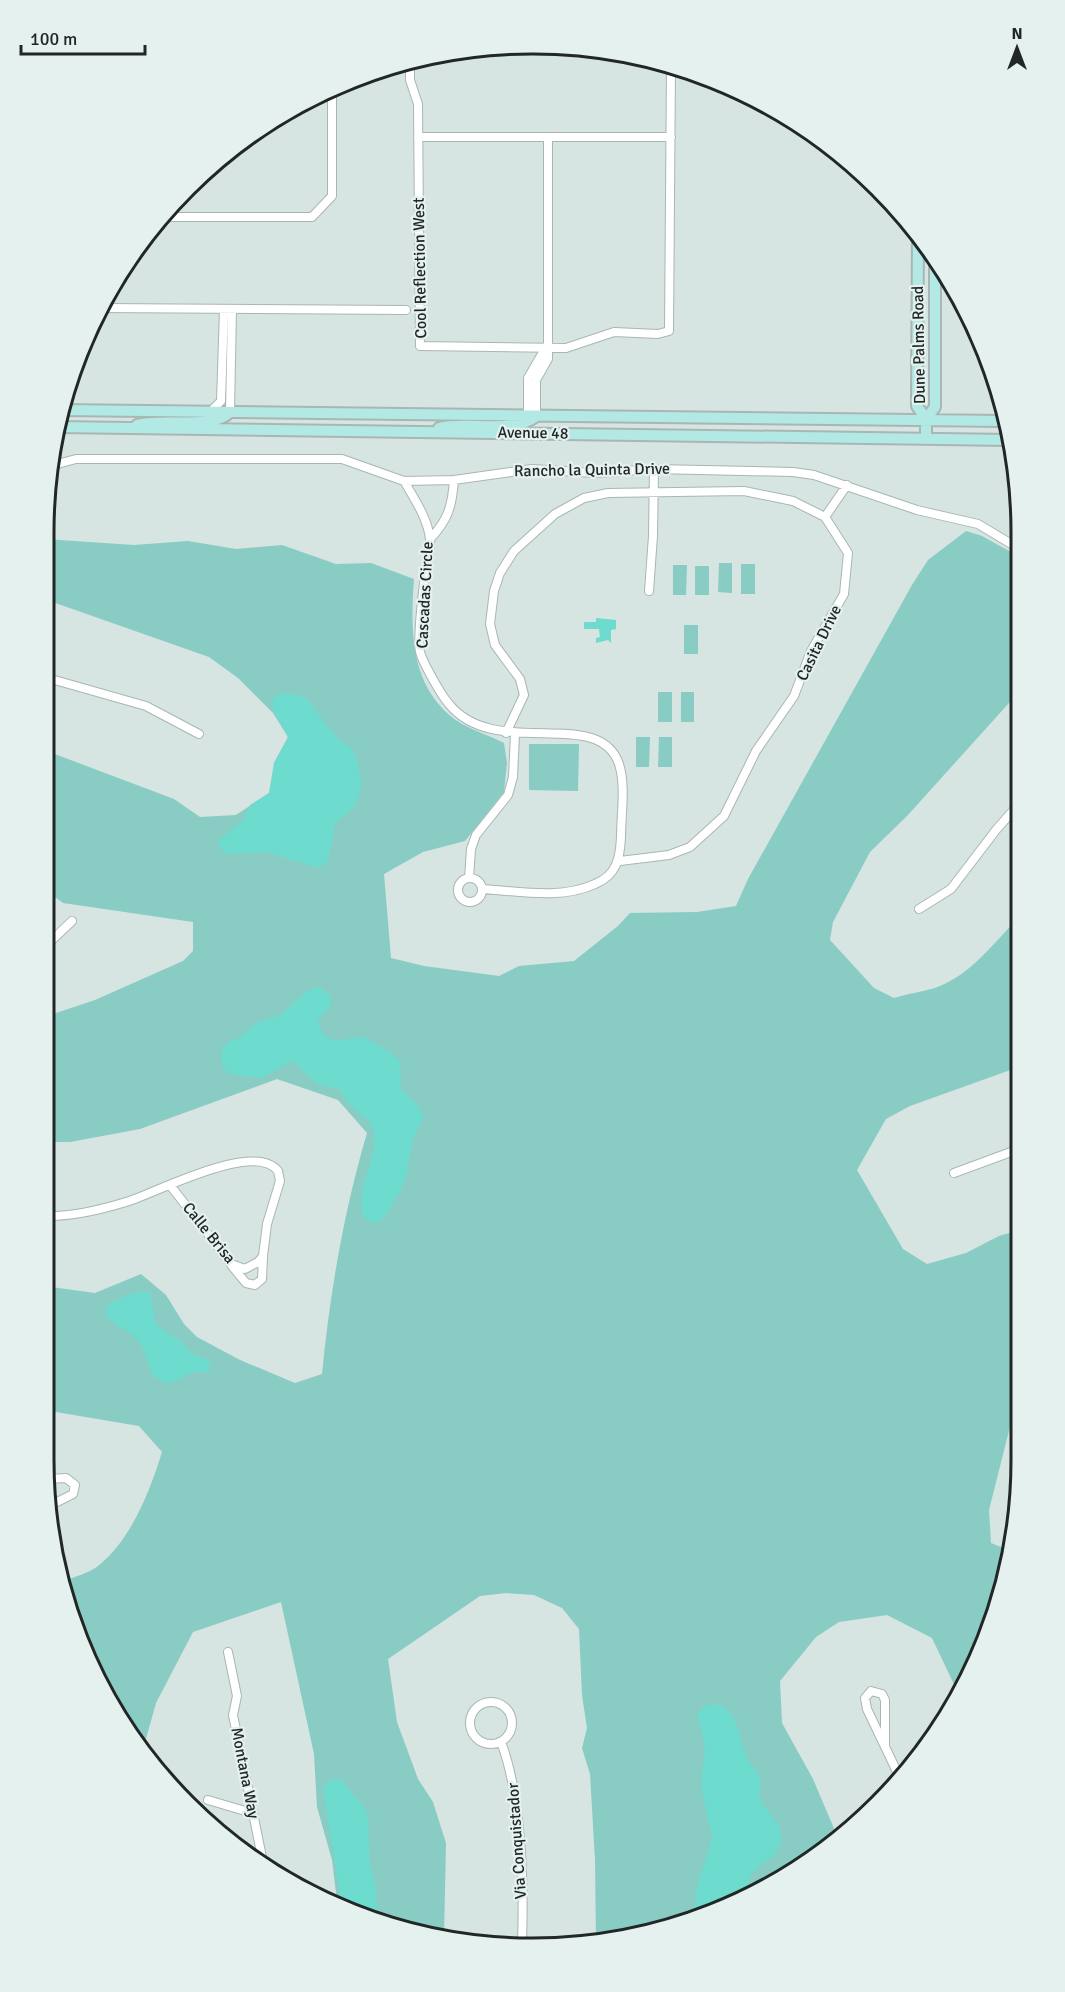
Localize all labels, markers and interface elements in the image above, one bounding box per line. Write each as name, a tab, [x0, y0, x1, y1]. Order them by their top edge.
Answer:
scale bar	[21, 18, 146, 56]
north arrow	[987, 18, 1047, 78]
text: N	[1011, 24, 1023, 44]
text: 100 m	[30, 28, 77, 50]
street label: Cool Reflection West	[409, 197, 431, 339]
street label: Dune Palms Road	[908, 286, 930, 404]
street label: Avenue 48	[497, 422, 569, 444]
street label: Rancho la Quinta Drive	[514, 459, 670, 481]
street label: Cascadas Circle	[412, 541, 438, 649]
street label: Casita Drive	[792, 602, 846, 684]
street label: Calle Brisa	[178, 1198, 240, 1268]
street label: Montana Way	[226, 1726, 264, 1821]
street label: Via Conquistador	[503, 1782, 531, 1900]

